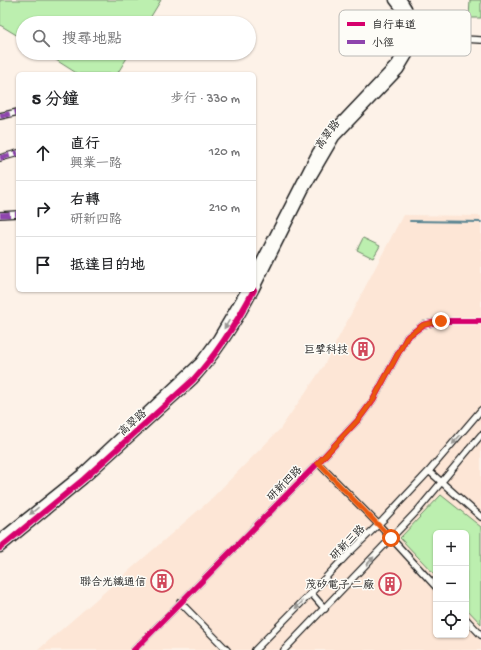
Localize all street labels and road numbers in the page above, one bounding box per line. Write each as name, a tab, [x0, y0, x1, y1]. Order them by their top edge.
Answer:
street label: 高翠路	[313, 118, 343, 152]
street label: 高翠路	[116, 407, 150, 439]
street label: 研新四路	[265, 464, 305, 504]
street label: 研新三路	[328, 523, 368, 563]

